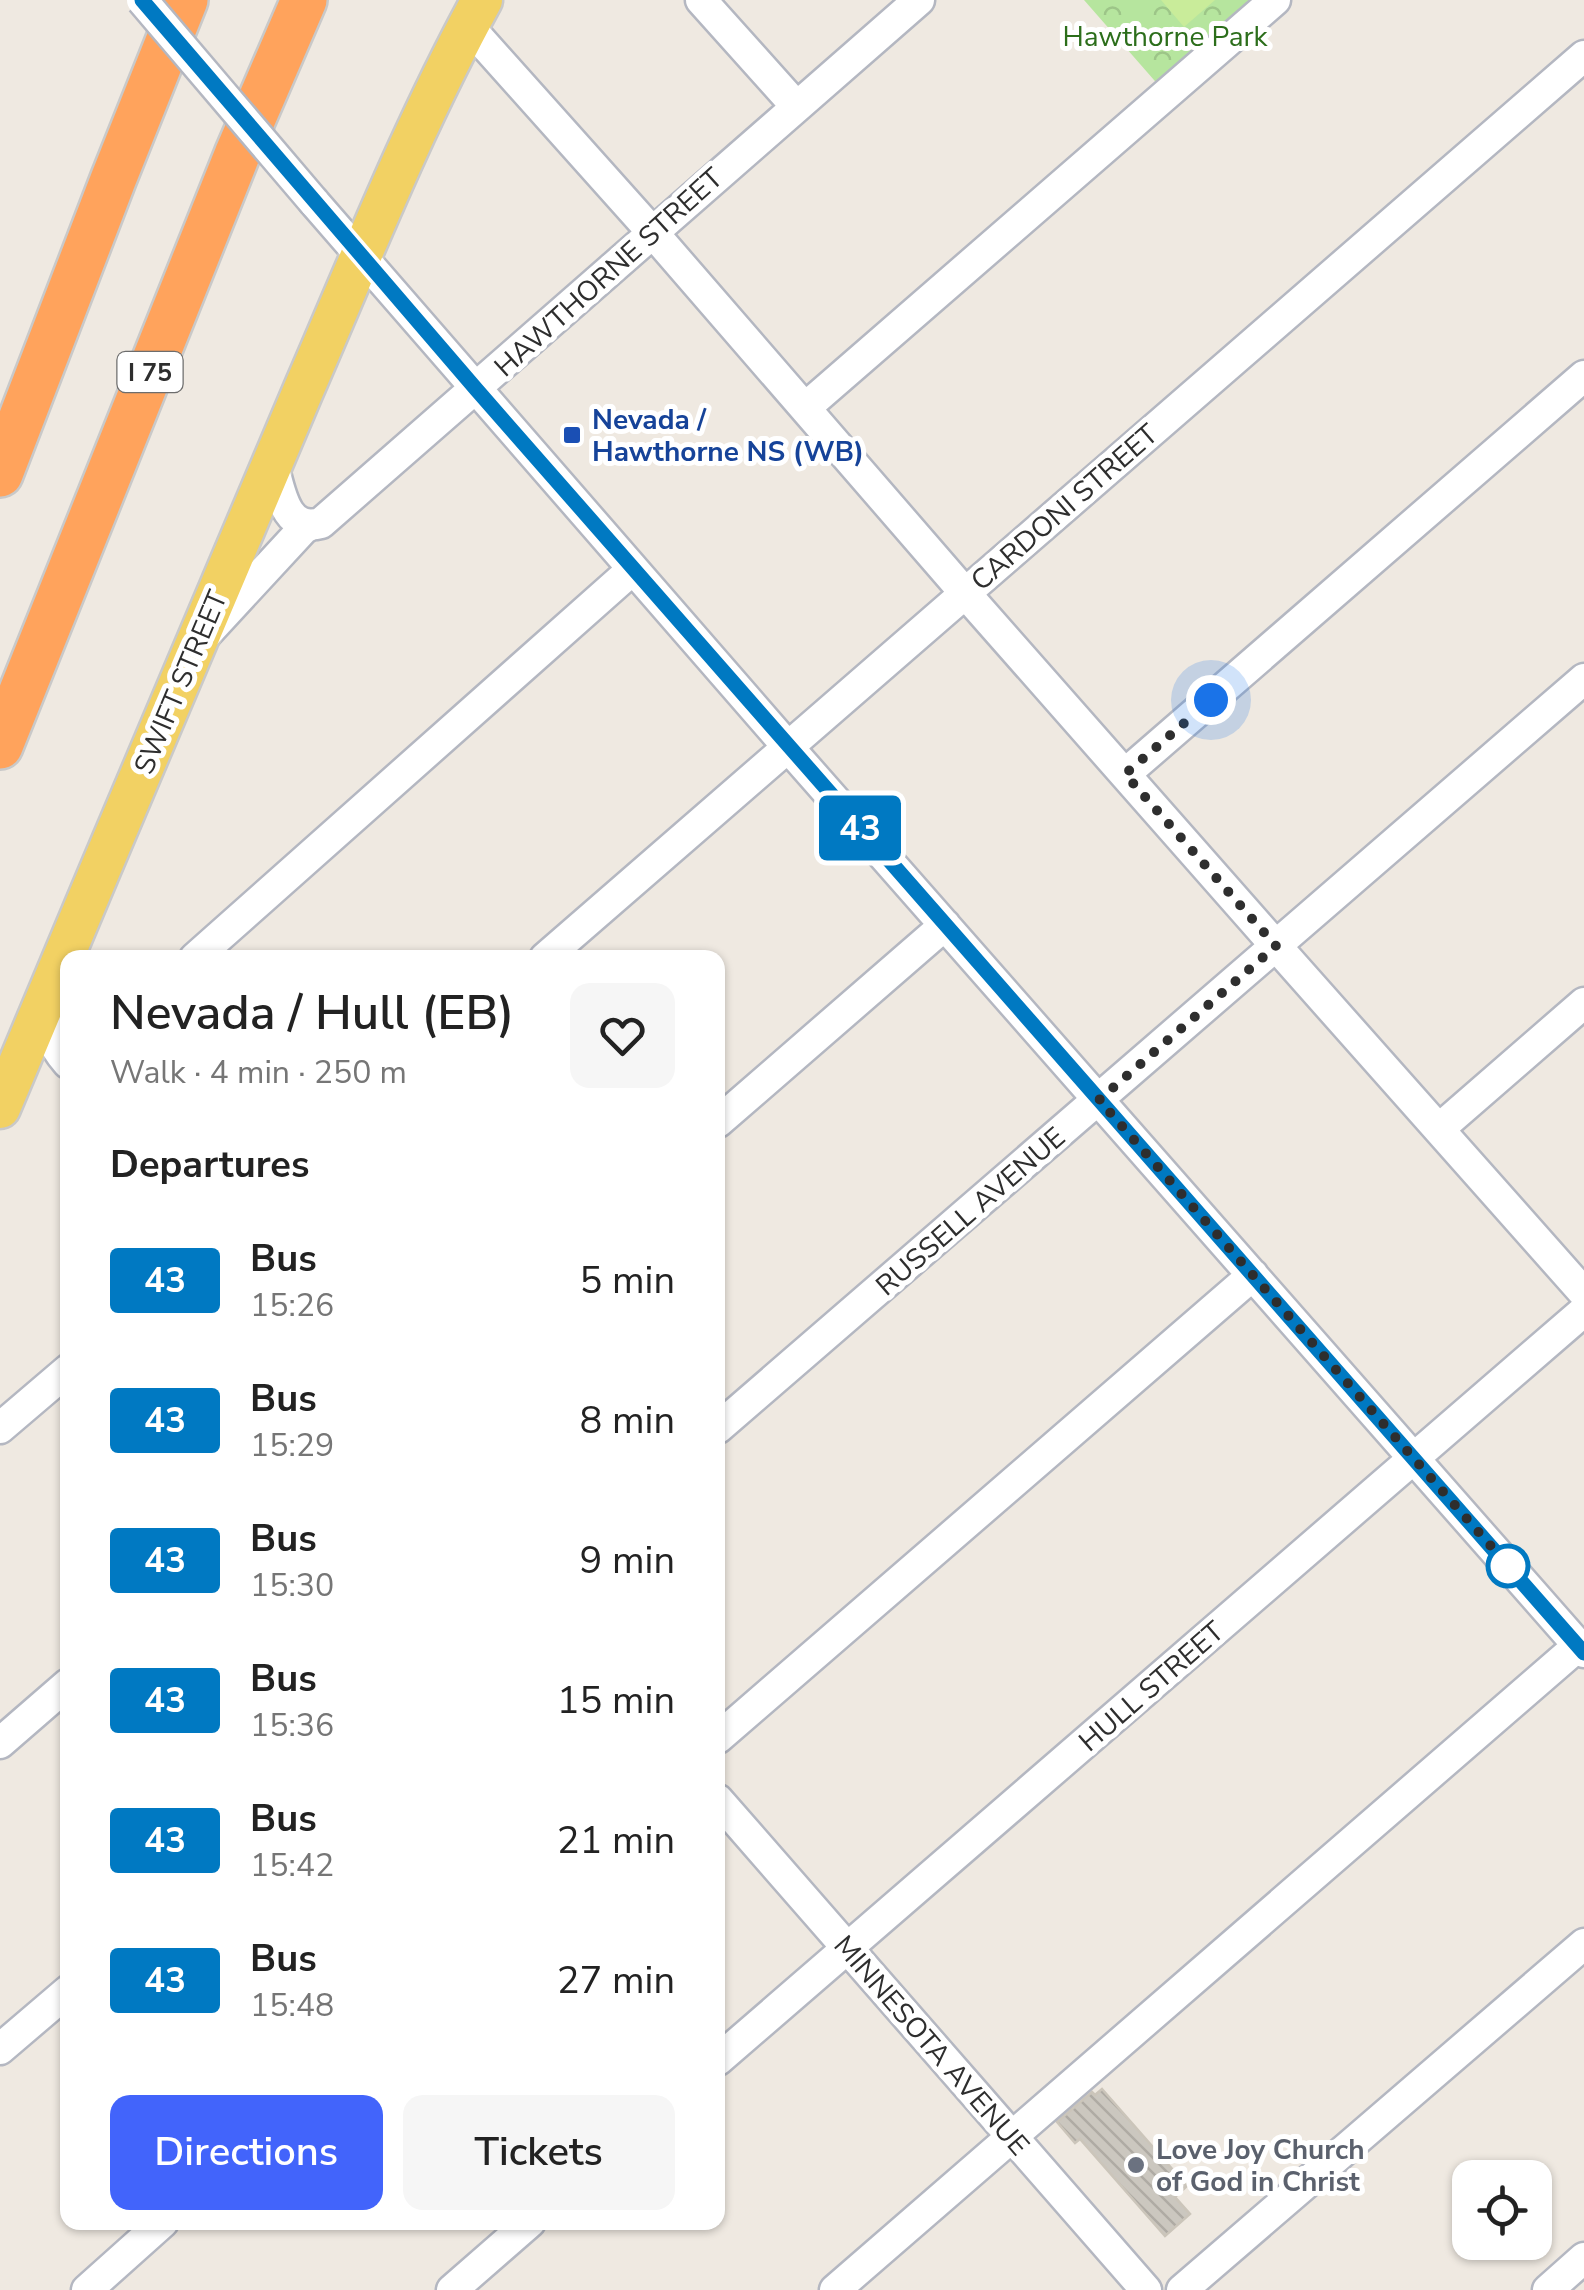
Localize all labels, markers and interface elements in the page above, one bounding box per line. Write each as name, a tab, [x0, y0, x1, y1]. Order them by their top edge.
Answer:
park label: Hawthorne Park	[1062, 18, 1269, 56]
street label: HAWTHORNE STREET	[486, 160, 731, 386]
road number: I 75	[118, 352, 182, 392]
place label: Nevada / Hawthorne NS (WB)	[592, 401, 864, 471]
street label: CARDONI STREET	[963, 416, 1166, 600]
marker: Nevada / Hawthorne NS (WB)	[561, 424, 583, 446]
street label: SWIFT STREET	[125, 585, 237, 780]
your location	[1186, 675, 1236, 725]
line badge: 43	[815, 796, 905, 860]
text: 43	[839, 805, 881, 852]
text: Nevada / Hull (EB)	[110, 980, 514, 1046]
button: heart	[570, 983, 675, 1088]
text: Walk · 4 min · 250 m	[110, 1051, 407, 1094]
street label: RUSSELL AVENUE	[868, 1119, 1073, 1305]
text: Departures	[110, 1139, 309, 1190]
text: Bus	[250, 1233, 317, 1284]
text: 5 min	[580, 1255, 675, 1306]
text: 43	[144, 1257, 186, 1304]
text: 15:26	[250, 1284, 334, 1327]
text: Bus	[250, 1373, 317, 1424]
text: 8 min	[580, 1395, 675, 1446]
text: 43	[144, 1397, 186, 1444]
text: 15:29	[250, 1424, 334, 1467]
text: Bus	[250, 1513, 317, 1564]
text: 9 min	[580, 1535, 675, 1586]
text: 43	[144, 1537, 186, 1584]
unlabelled marker	[1487, 1545, 1529, 1587]
text: 15:30	[250, 1564, 334, 1607]
street label: HULL STREET	[1071, 1613, 1232, 1760]
text: Bus	[250, 1653, 317, 1704]
text: 15 min	[557, 1675, 675, 1726]
text: 43	[144, 1677, 186, 1724]
text: 15:36	[250, 1704, 334, 1747]
text: Bus	[250, 1793, 317, 1844]
text: 21 min	[557, 1815, 675, 1866]
text: 43	[144, 1817, 186, 1864]
text: 15:42	[250, 1844, 334, 1887]
street label: MINNESOTA AVENUE	[825, 1927, 1038, 2164]
text: Bus	[250, 1933, 317, 1984]
text: 27 min	[557, 1955, 675, 2006]
text: 43	[144, 1957, 186, 2004]
text: 15:48	[250, 1984, 334, 2027]
button: Directions	[110, 2095, 383, 2210]
button: Tickets	[403, 2095, 675, 2210]
place label: Love Joy Church of God in Christ	[1156, 2131, 1365, 2201]
marker: Love Joy Church of God in Christ	[1125, 2154, 1147, 2176]
map controls	[1452, 2160, 1552, 2260]
button: locate	[1452, 2160, 1552, 2260]

